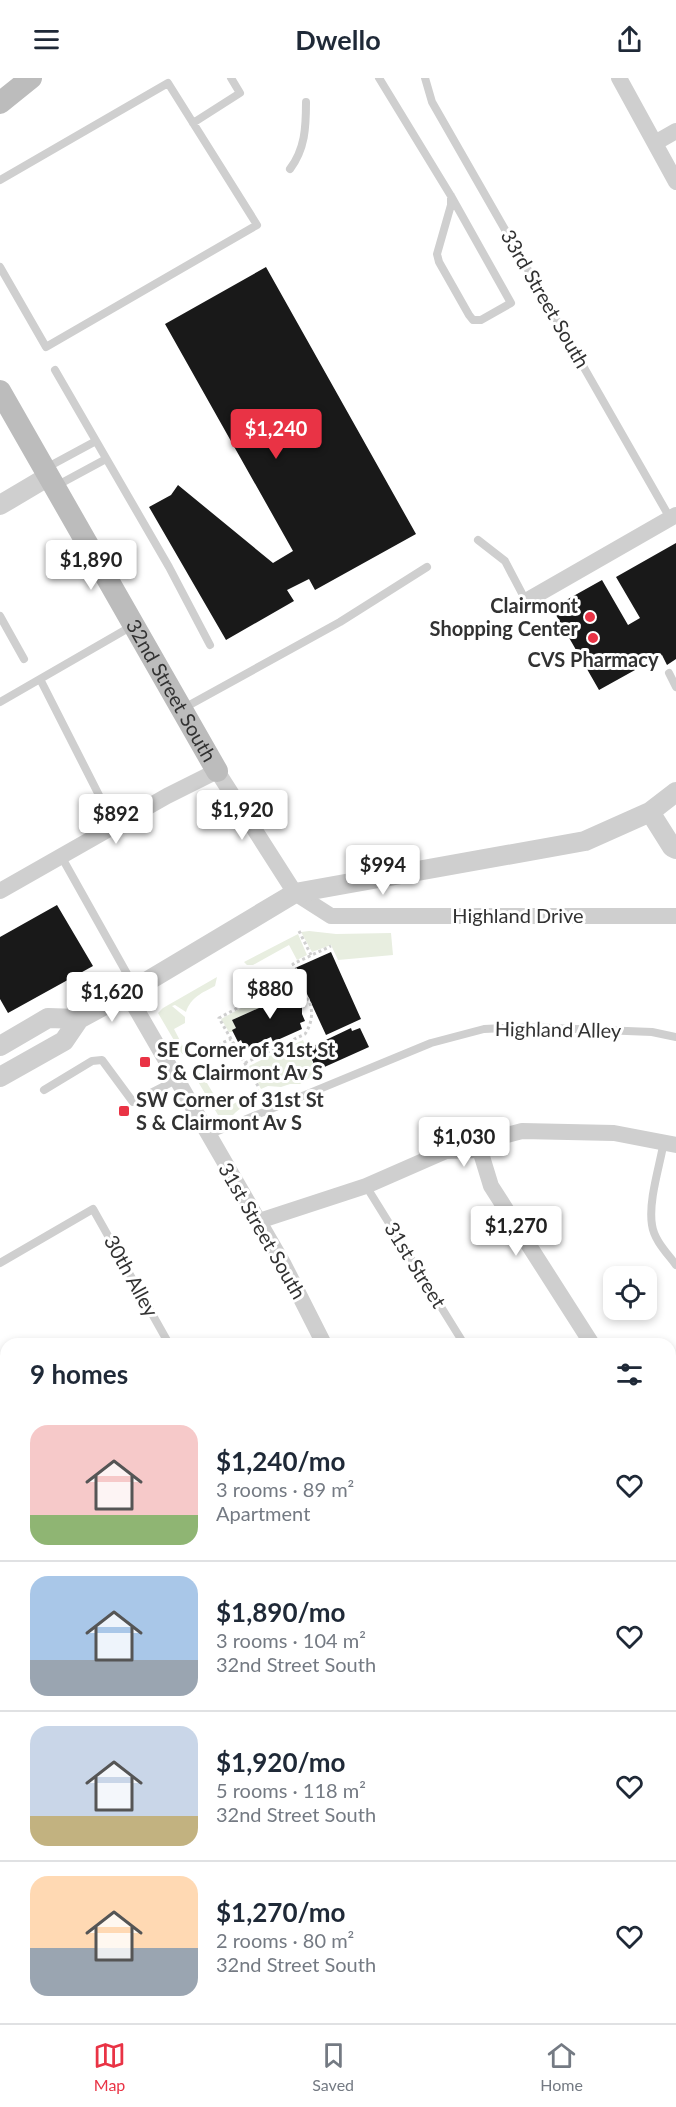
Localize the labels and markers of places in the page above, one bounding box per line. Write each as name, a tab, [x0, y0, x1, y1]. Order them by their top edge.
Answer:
pin: $1,240	[227, 409, 325, 460]
pin: $1,890	[42, 540, 140, 591]
place label: Clairmont Shopping Center	[430, 593, 579, 640]
marker: Clairmont Shopping Center	[583, 610, 597, 624]
marker: CVS Pharmacy	[586, 631, 600, 645]
place label: CVS Pharmacy	[528, 647, 659, 671]
pin: $1,920	[193, 790, 291, 841]
pin: $892	[80, 794, 152, 845]
pin: $994	[347, 845, 419, 896]
pin: $880	[234, 969, 306, 1020]
pin: $1,620	[63, 972, 161, 1023]
place label: SE Corner of 31st St S & Clairmont Av S	[157, 1037, 336, 1084]
marker: SE Corner of 31st St S & Clairmont Av S	[138, 1055, 152, 1069]
place label: SW Corner of 31st St S & Clairmont Av S	[136, 1087, 324, 1134]
marker: SW Corner of 31st St S & Clairmont Av S	[117, 1104, 131, 1118]
pin: $1,030	[415, 1117, 513, 1168]
pin: $1,270	[467, 1206, 565, 1257]

